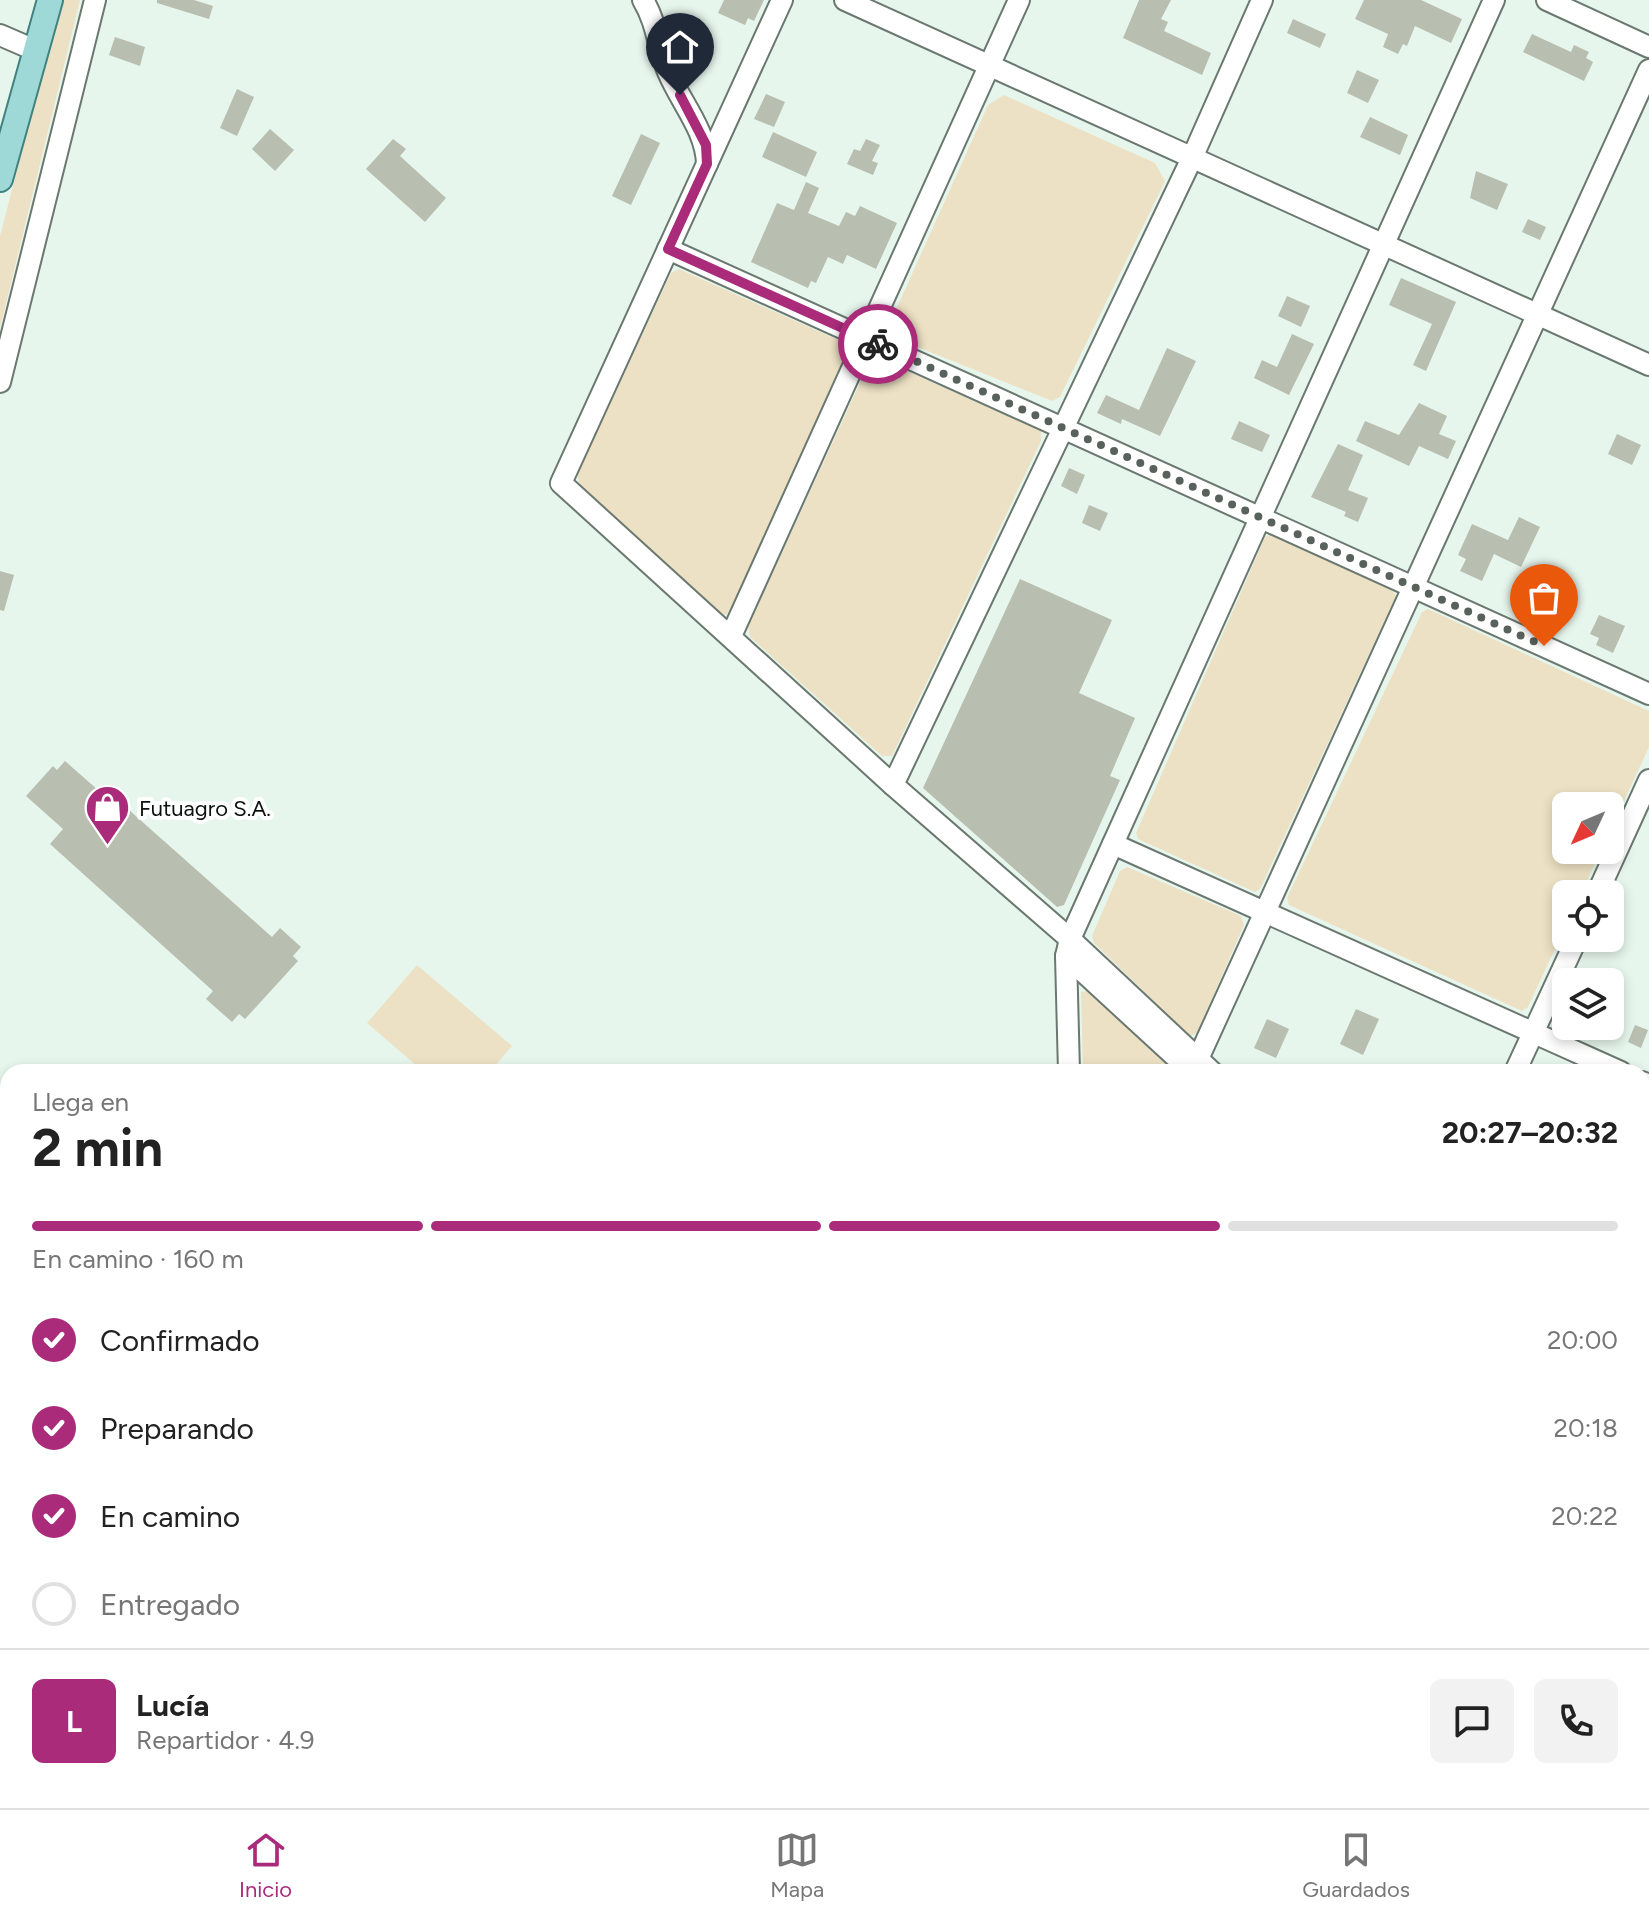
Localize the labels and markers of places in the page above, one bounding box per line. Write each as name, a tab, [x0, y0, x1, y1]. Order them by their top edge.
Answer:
pin	[646, 13, 714, 95]
pin	[1510, 564, 1578, 646]
shop icon: Futuagro S.A.	[84, 784, 132, 847]
place label: Futuagro S.A.	[139, 795, 271, 822]

